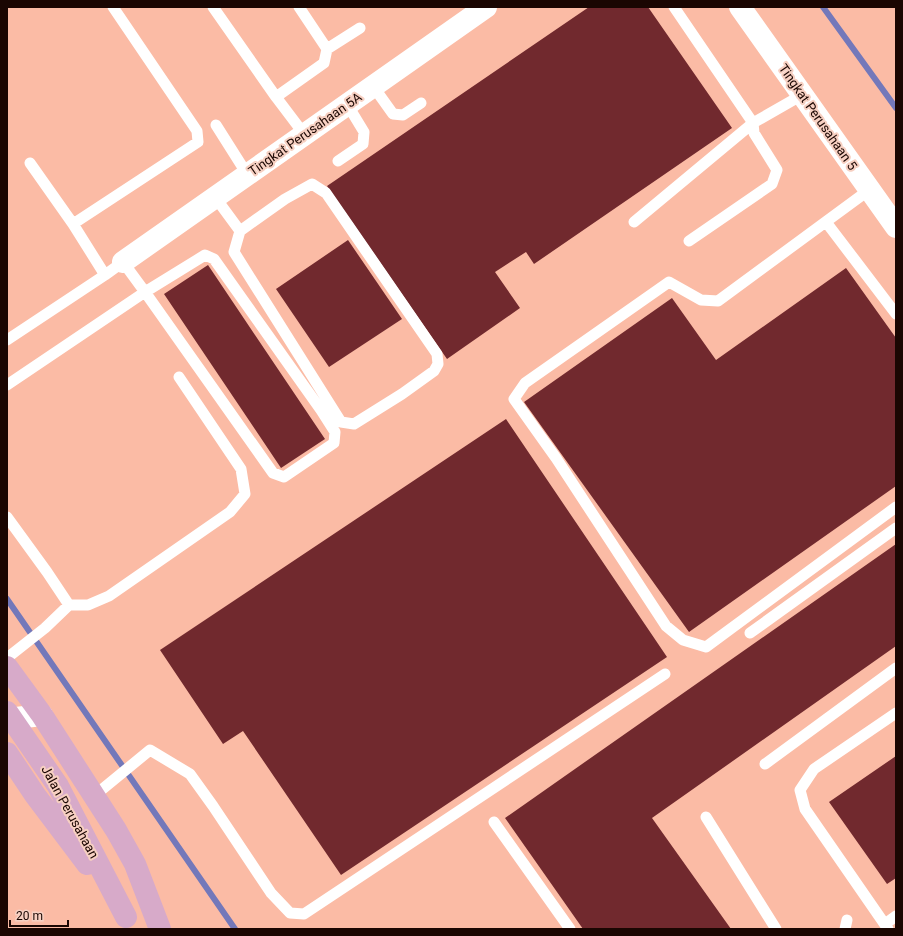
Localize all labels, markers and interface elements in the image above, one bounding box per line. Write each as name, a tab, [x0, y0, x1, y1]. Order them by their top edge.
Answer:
street label: Tingkat Perusahaan 5	[776, 61, 860, 173]
street label: Tingkat Perusahaan 5A	[246, 89, 365, 179]
street label: Jalan Perusahaan	[38, 763, 102, 861]
scale bar	[10, 902, 68, 928]
text: 20 m	[16, 909, 43, 923]

